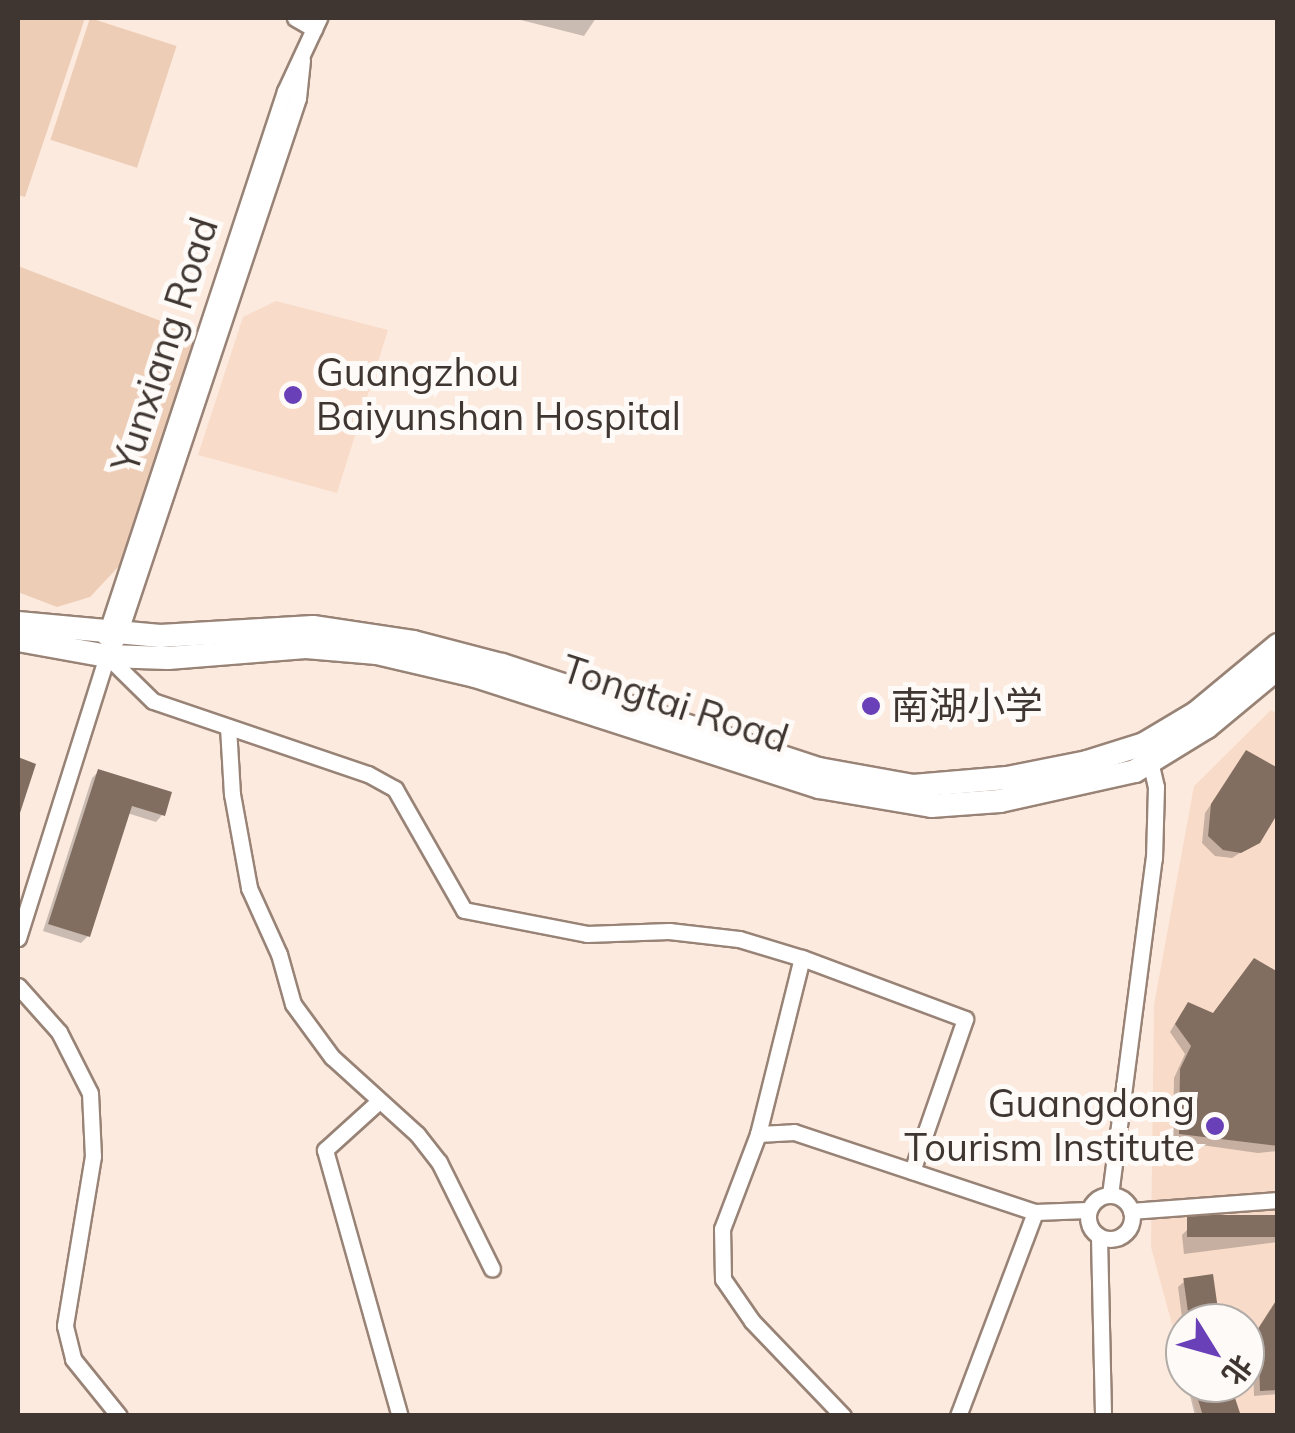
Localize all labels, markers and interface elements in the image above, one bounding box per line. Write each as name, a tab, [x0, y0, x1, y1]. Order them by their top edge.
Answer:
street label: Yunxiang Road	[102, 212, 228, 478]
place label: Guangzhou Baiyunshan Hospital	[316, 350, 681, 439]
marker: Guangzhou Baiyunshan Hospital	[280, 382, 306, 408]
street label: Tongtai Road	[556, 646, 794, 762]
place label: 南湖小学	[891, 683, 1043, 729]
marker: 南湖小学	[860, 695, 882, 717]
place label: Guangdong Tourism Institute	[904, 1081, 1195, 1170]
marker: Guangdong Tourism Institute	[1204, 1115, 1226, 1137]
north arrow	[1165, 1303, 1265, 1403]
text: 北	[1215, 1348, 1260, 1392]

